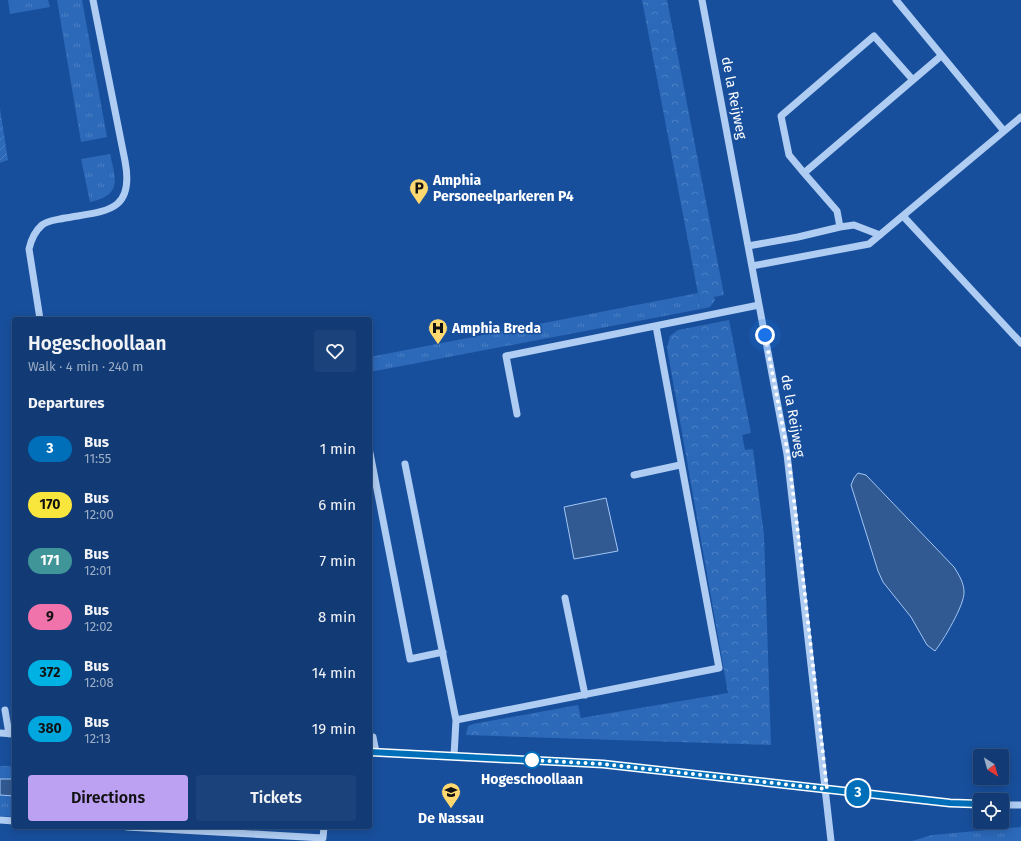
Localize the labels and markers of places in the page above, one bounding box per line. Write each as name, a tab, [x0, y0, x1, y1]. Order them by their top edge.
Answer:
place label: Amphia Personeelparkeren P4	[432, 172, 574, 205]
parking icon: Amphia Personeelparkeren P4	[408, 177, 430, 205]
hospital icon: Amphia Breda	[427, 317, 449, 345]
place label: Amphia Breda	[451, 320, 541, 337]
marker: Hogeschoollaan	[523, 751, 541, 769]
place label: Hogeschoollaan	[481, 771, 583, 788]
school or university icon: De Nassau	[440, 781, 462, 809]
place label: De Nassau	[418, 810, 484, 827]

